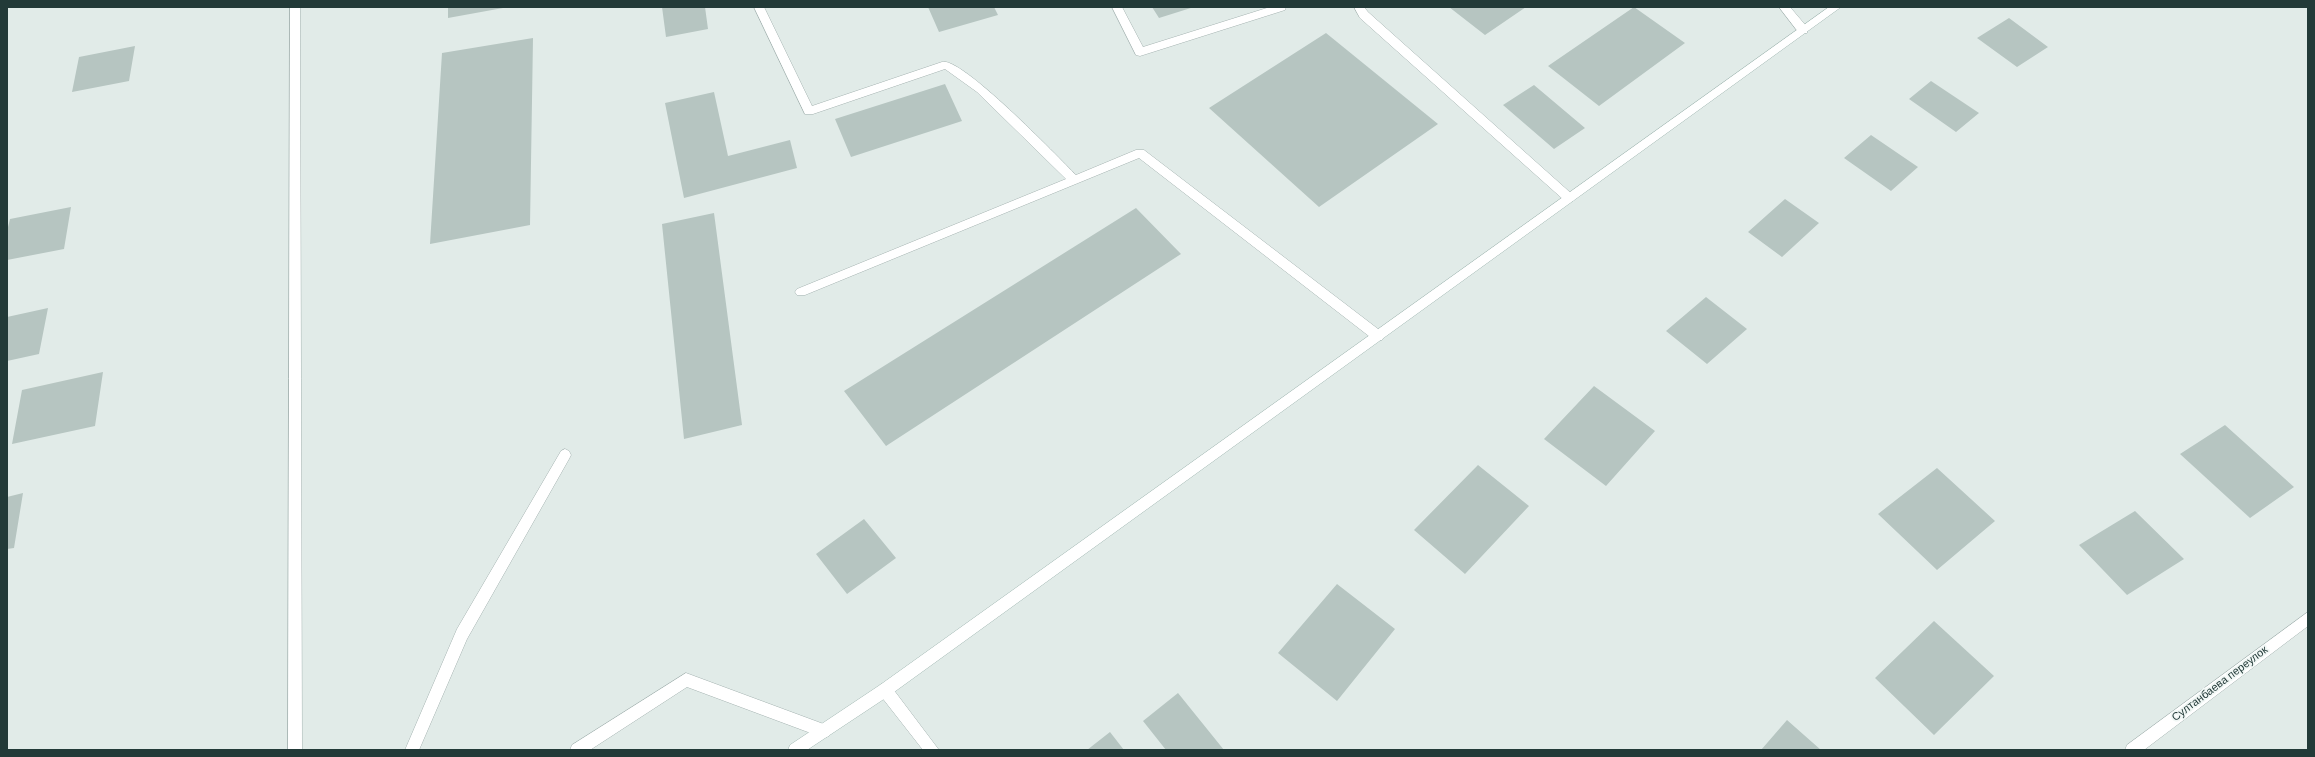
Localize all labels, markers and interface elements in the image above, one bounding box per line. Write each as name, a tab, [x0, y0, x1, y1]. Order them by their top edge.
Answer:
street label: Султанбаева переулок	[2169, 644, 2271, 724]

